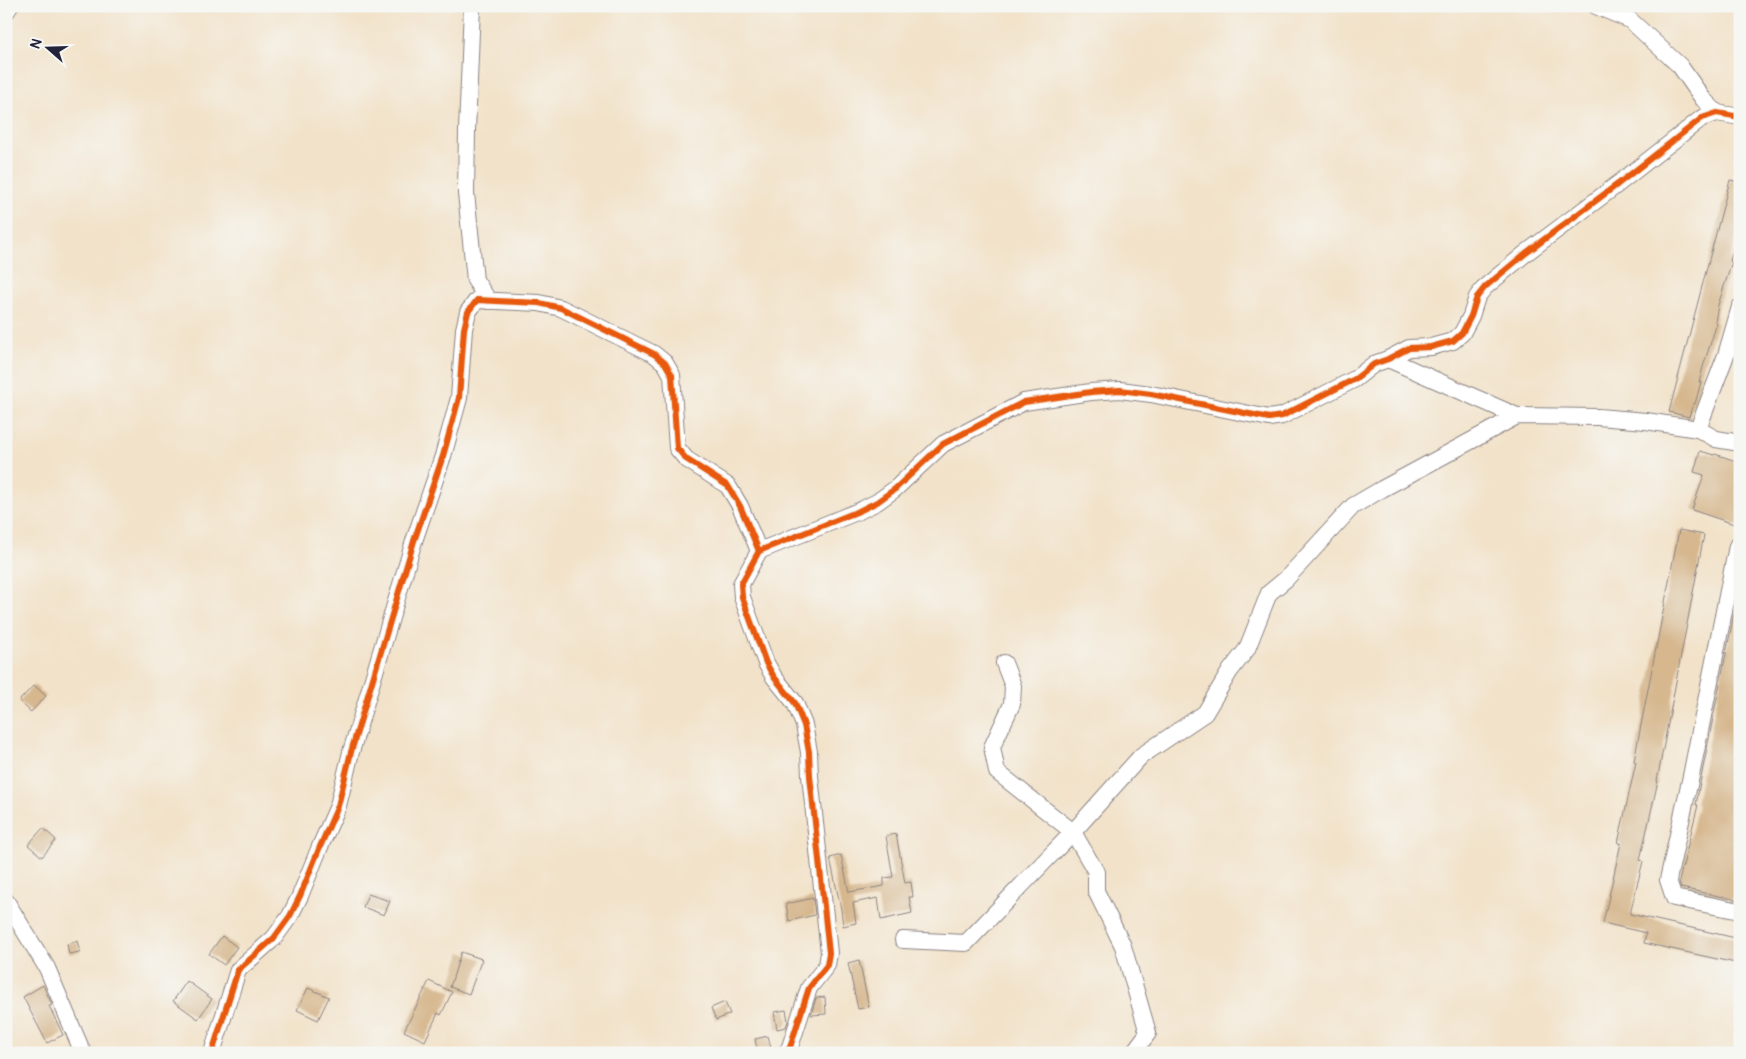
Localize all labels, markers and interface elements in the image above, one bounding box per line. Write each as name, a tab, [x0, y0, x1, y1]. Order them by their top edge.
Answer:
north arrow	[22, 22, 72, 72]
text: N	[27, 36, 46, 51]

